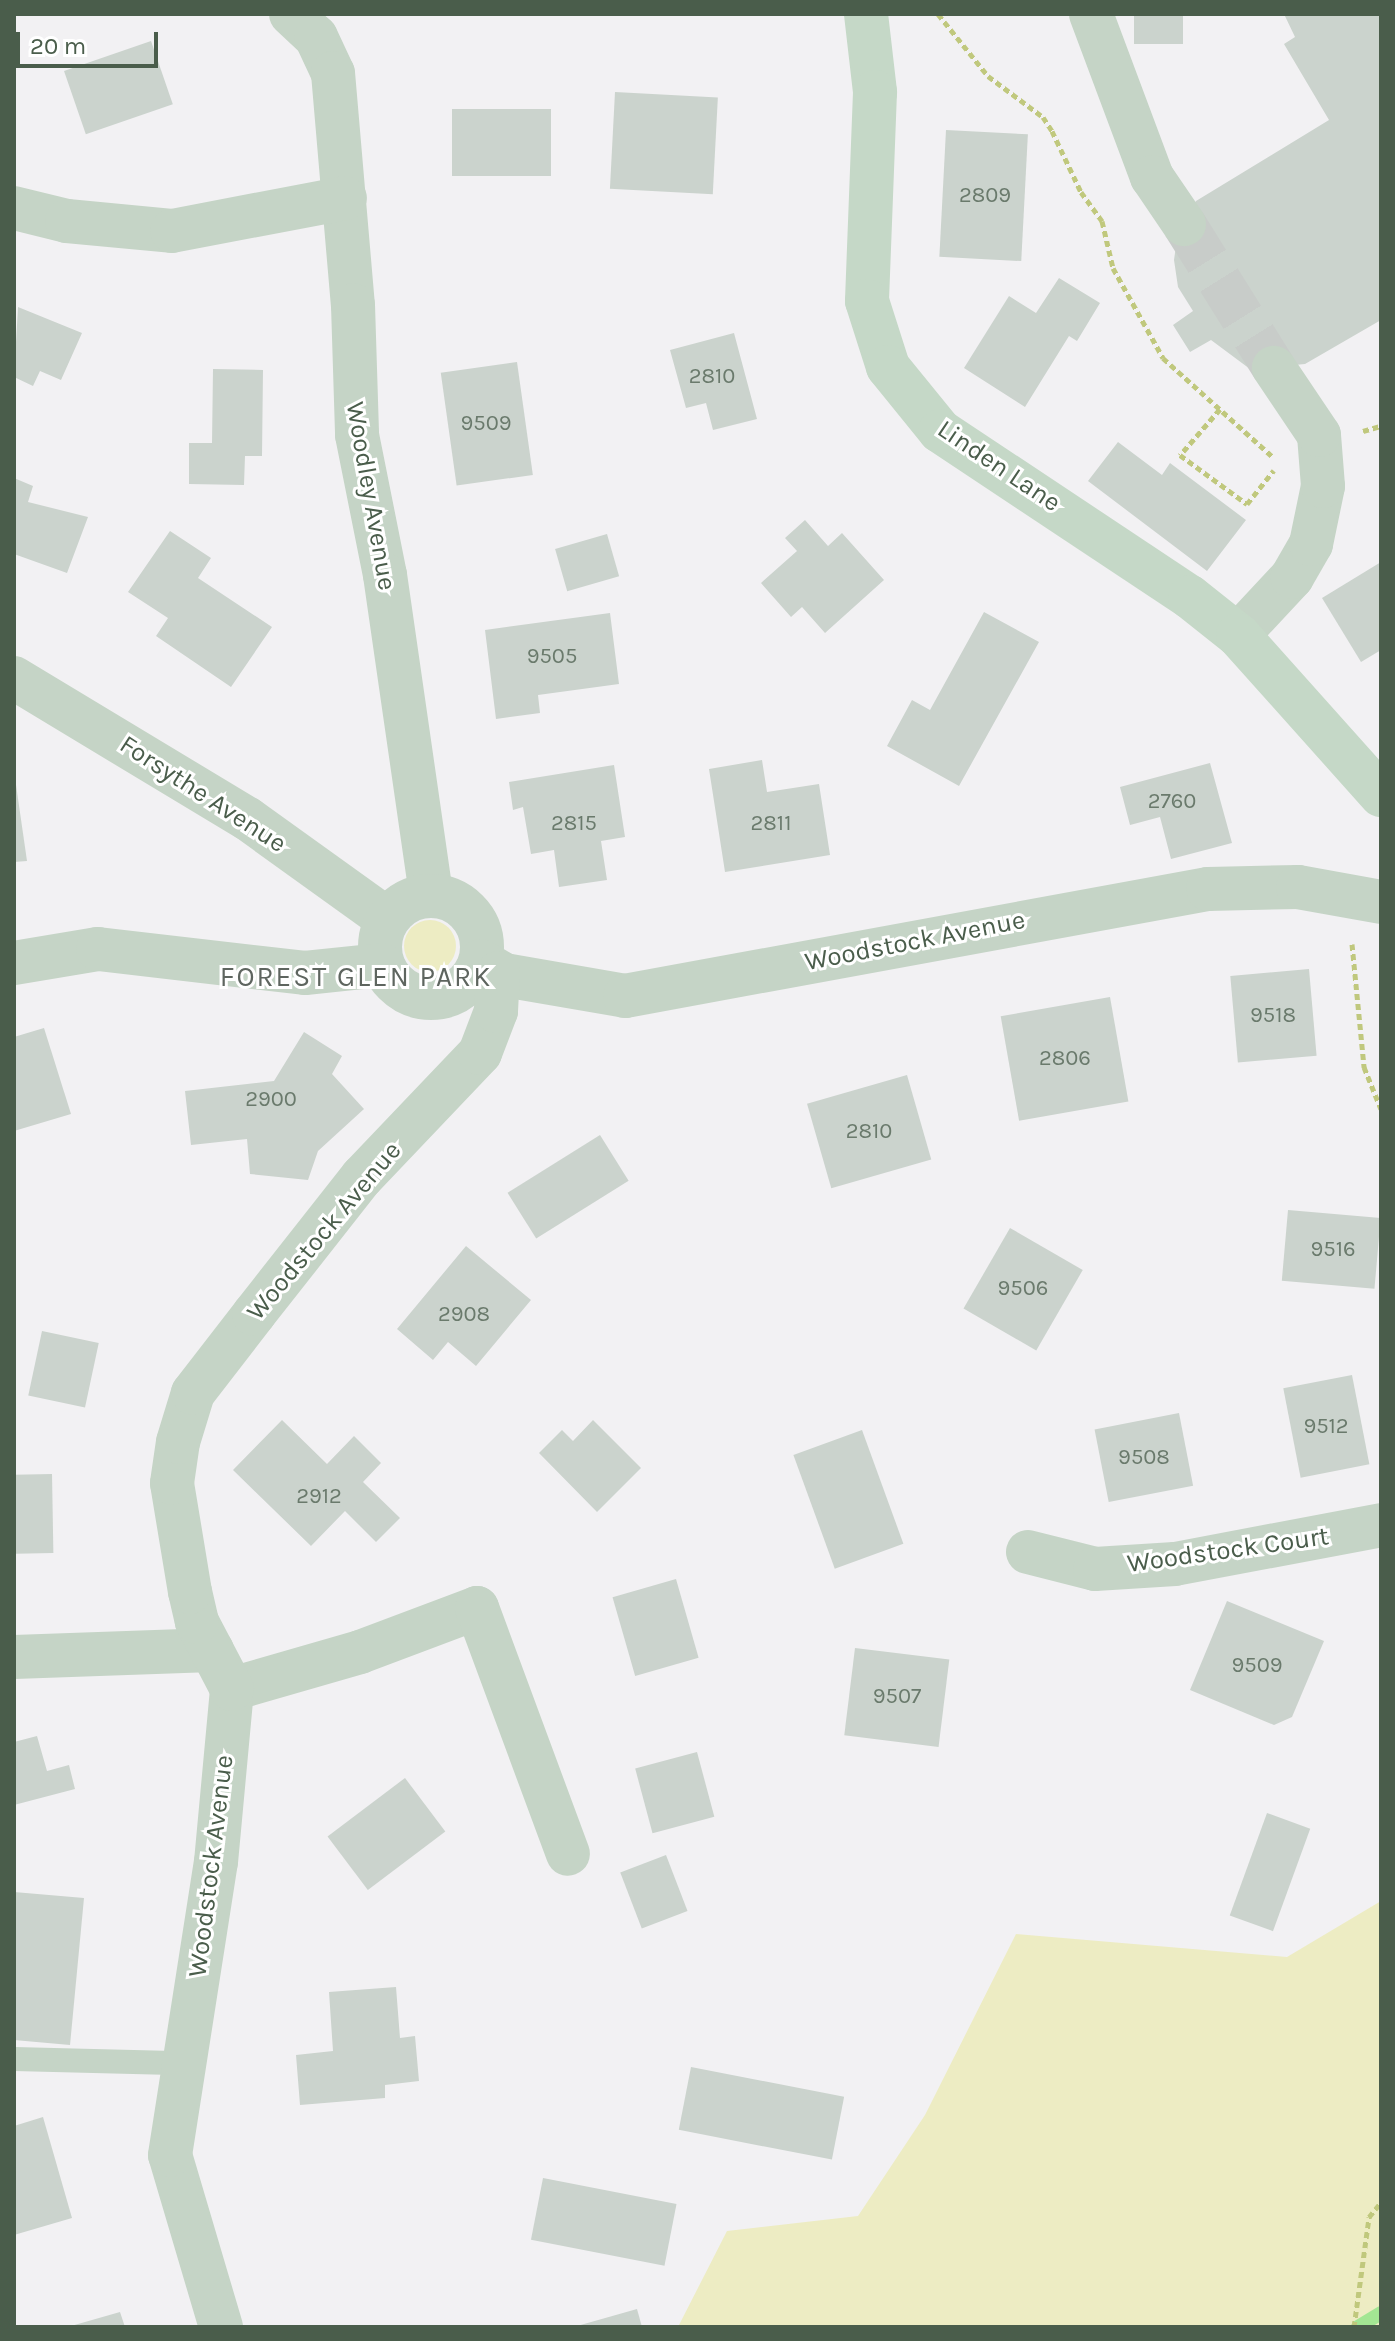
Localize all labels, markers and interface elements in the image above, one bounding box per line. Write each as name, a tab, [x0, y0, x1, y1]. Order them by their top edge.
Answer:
scale bar	[20, 16, 162, 66]
text: 20 m	[30, 32, 86, 60]
house number: 2809	[959, 183, 1011, 209]
house number: 2810	[689, 364, 735, 390]
street label: Woodley Avenue	[339, 399, 403, 593]
house number: 9509	[461, 411, 511, 437]
street label: Linden Lane	[932, 413, 1066, 519]
house number: 9505	[527, 644, 577, 670]
street label: Forsythe Avenue	[114, 729, 292, 859]
house number: 2760	[1148, 789, 1196, 815]
house number: 2815	[551, 811, 597, 837]
house number: 2811	[751, 811, 791, 837]
street label: Woodstock Avenue	[802, 904, 1028, 978]
district label: FOREST GLEN PARK	[220, 960, 492, 994]
house number: 9518	[1250, 1003, 1296, 1029]
house number: 2806	[1039, 1046, 1091, 1072]
house number: 2900	[245, 1087, 297, 1113]
house number: 2810	[846, 1119, 892, 1145]
street label: Woodstock Avenue	[240, 1135, 408, 1327]
house number: 9516	[1310, 1237, 1356, 1263]
house number: 9506	[998, 1276, 1048, 1302]
house number: 2908	[438, 1302, 490, 1328]
house number: 9512	[1303, 1414, 1349, 1440]
house number: 9508	[1118, 1445, 1170, 1471]
house number: 2912	[296, 1484, 342, 1510]
street label: Woodstock Court	[1125, 1520, 1331, 1580]
house number: 9509	[1232, 1653, 1282, 1679]
house number: 9507	[873, 1684, 921, 1710]
street label: Woodstock Avenue	[182, 1753, 240, 1979]

